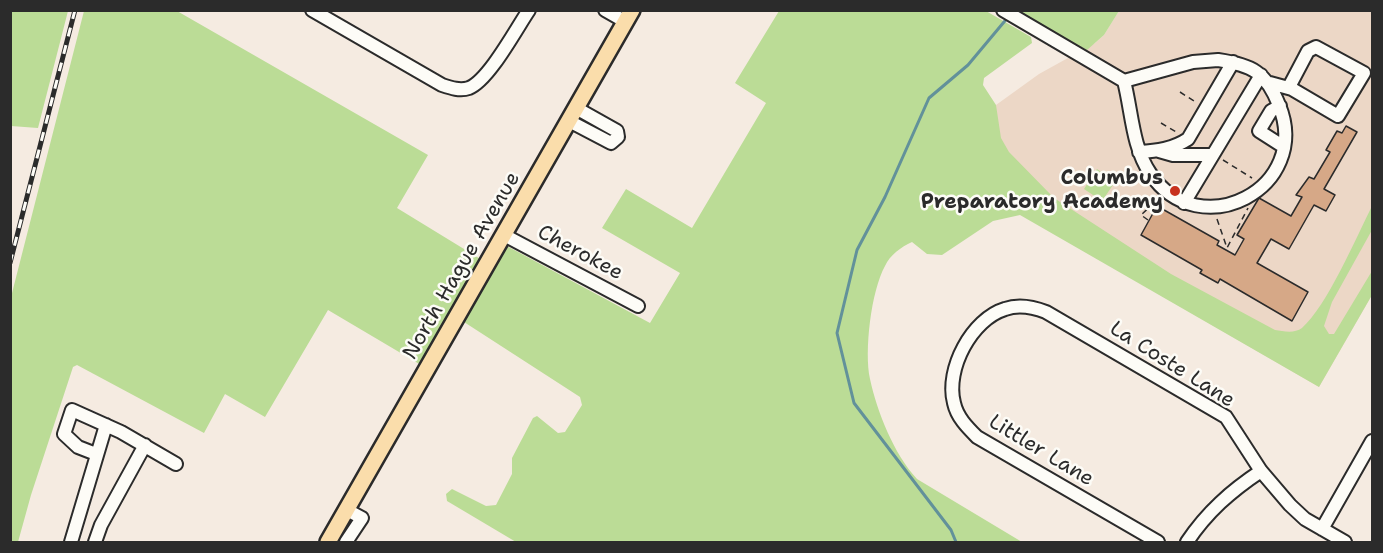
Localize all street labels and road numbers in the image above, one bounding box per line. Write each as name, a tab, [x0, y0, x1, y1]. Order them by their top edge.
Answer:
street label: North Hague Avenue	[398, 168, 526, 364]
street label: Cherokee	[533, 220, 627, 286]
street label: La Coste Lane	[1105, 316, 1239, 414]
street label: Littler Lane	[984, 410, 1098, 492]

